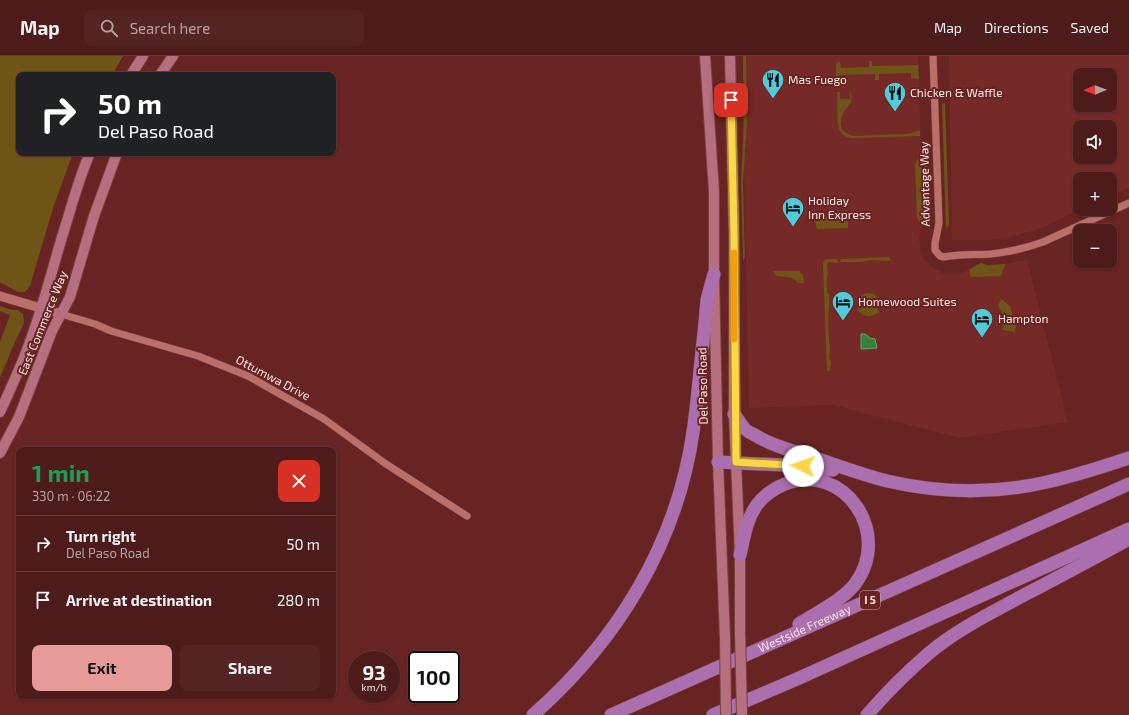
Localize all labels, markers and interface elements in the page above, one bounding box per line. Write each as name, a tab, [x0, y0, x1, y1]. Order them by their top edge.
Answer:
search box	[84, 10, 364, 46]
text: Map	[20, 16, 60, 39]
icon: search	[98, 17, 120, 39]
text: Search here	[130, 19, 210, 37]
text: Map	[934, 19, 962, 36]
text: Directions	[984, 19, 1049, 36]
text: Saved	[1071, 19, 1109, 36]
restaurant icon: Mas Fuego	[760, 67, 786, 100]
north arrow	[1073, 68, 1117, 112]
map controls	[1073, 68, 1117, 268]
place label: Mas Fuego	[788, 72, 847, 86]
restaurant icon: Chicken & Waffle	[882, 80, 908, 113]
pin	[714, 83, 748, 117]
place label: Chicken & Waffle	[910, 85, 1003, 99]
text: 50 m	[98, 86, 162, 120]
icon: right	[32, 88, 84, 140]
icon: arrive	[720, 89, 742, 111]
text: Del Paso Road	[98, 120, 214, 142]
button: sound	[1073, 120, 1117, 164]
street label: Advantage Way	[916, 141, 932, 227]
button: +	[1073, 172, 1117, 216]
place label: Holiday Inn Express	[808, 193, 871, 221]
hotel icon: Holiday Inn Express	[780, 195, 806, 228]
button: −	[1073, 224, 1117, 268]
street label: East Commerce Way	[15, 268, 70, 377]
hotel icon: Homewood Suites	[830, 289, 856, 322]
place label: Homewood Suites	[858, 294, 957, 308]
hotel icon: Hampton	[969, 306, 995, 339]
place label: Hampton	[998, 311, 1048, 325]
street label: Del Paso Road	[694, 347, 710, 425]
street label: Ottumwa Drive	[234, 352, 313, 403]
position arrow	[782, 445, 824, 487]
text: 1 min	[32, 458, 90, 487]
button: close	[278, 460, 320, 502]
text: 330 m · 06:22	[32, 488, 110, 504]
text: Turn right	[66, 527, 136, 545]
icon: right	[32, 533, 54, 555]
text: 50 m	[286, 535, 320, 553]
text: Del Paso Road	[66, 545, 150, 561]
icon: arrive	[32, 589, 54, 611]
text: Arrive at destination	[66, 591, 212, 609]
text: 280 m	[277, 591, 320, 609]
road number: I 5	[860, 591, 880, 609]
street label: Westside Freeway	[756, 601, 853, 655]
button: Exit	[32, 645, 172, 691]
button: Share	[180, 645, 320, 691]
speed limit sign: 100	[408, 651, 460, 703]
text: 93	[362, 660, 386, 684]
text: km/h	[362, 681, 386, 693]

